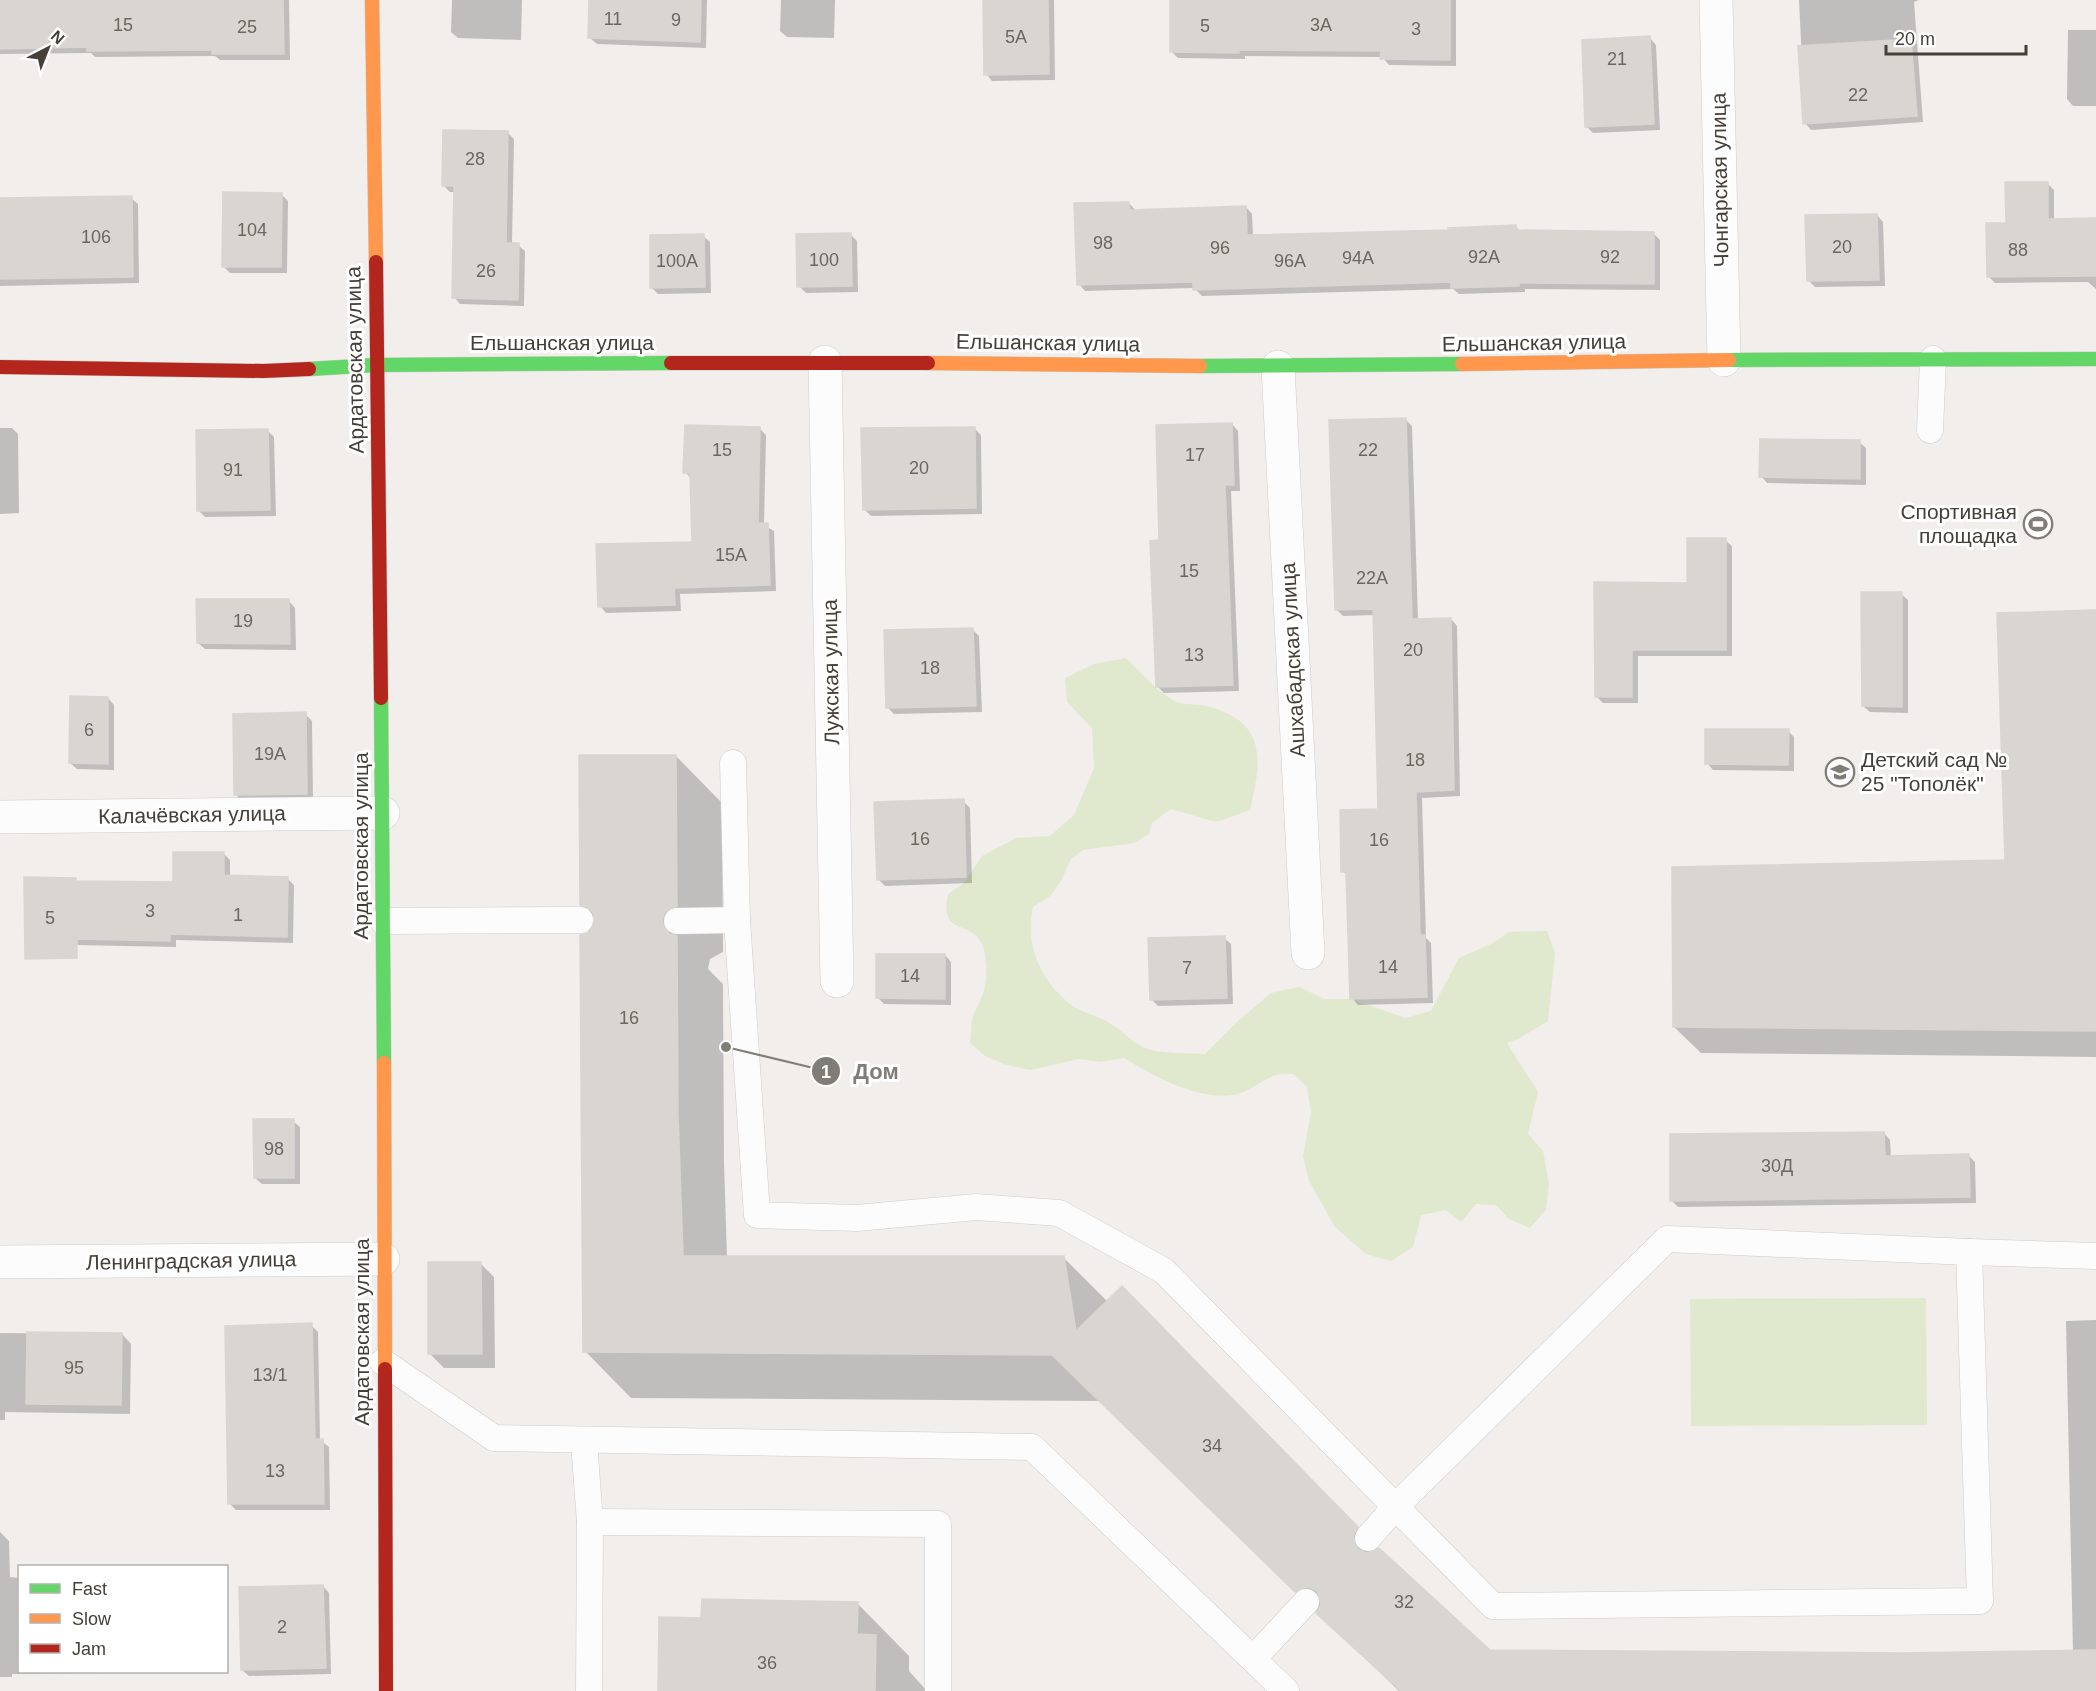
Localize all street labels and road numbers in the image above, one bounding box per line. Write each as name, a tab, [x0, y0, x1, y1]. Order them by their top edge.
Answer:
street label: Чонгарская улица	[1706, 92, 1733, 267]
street label: Ардатовская улица	[341, 266, 368, 454]
street label: Ельшанская улица	[956, 329, 1141, 356]
street label: Ельшанская улица	[1442, 329, 1627, 356]
street label: Ельшанская улица	[470, 331, 654, 354]
street label: Ашхабадская улица	[1276, 562, 1309, 758]
street label: Лужская улица	[818, 599, 843, 745]
street label: Ардатовская улица	[349, 752, 372, 940]
street label: Калачёвская улица	[98, 801, 286, 828]
street label: Ардатовская улица	[350, 1238, 373, 1426]
street label: Ленинградская улица	[86, 1247, 297, 1274]

